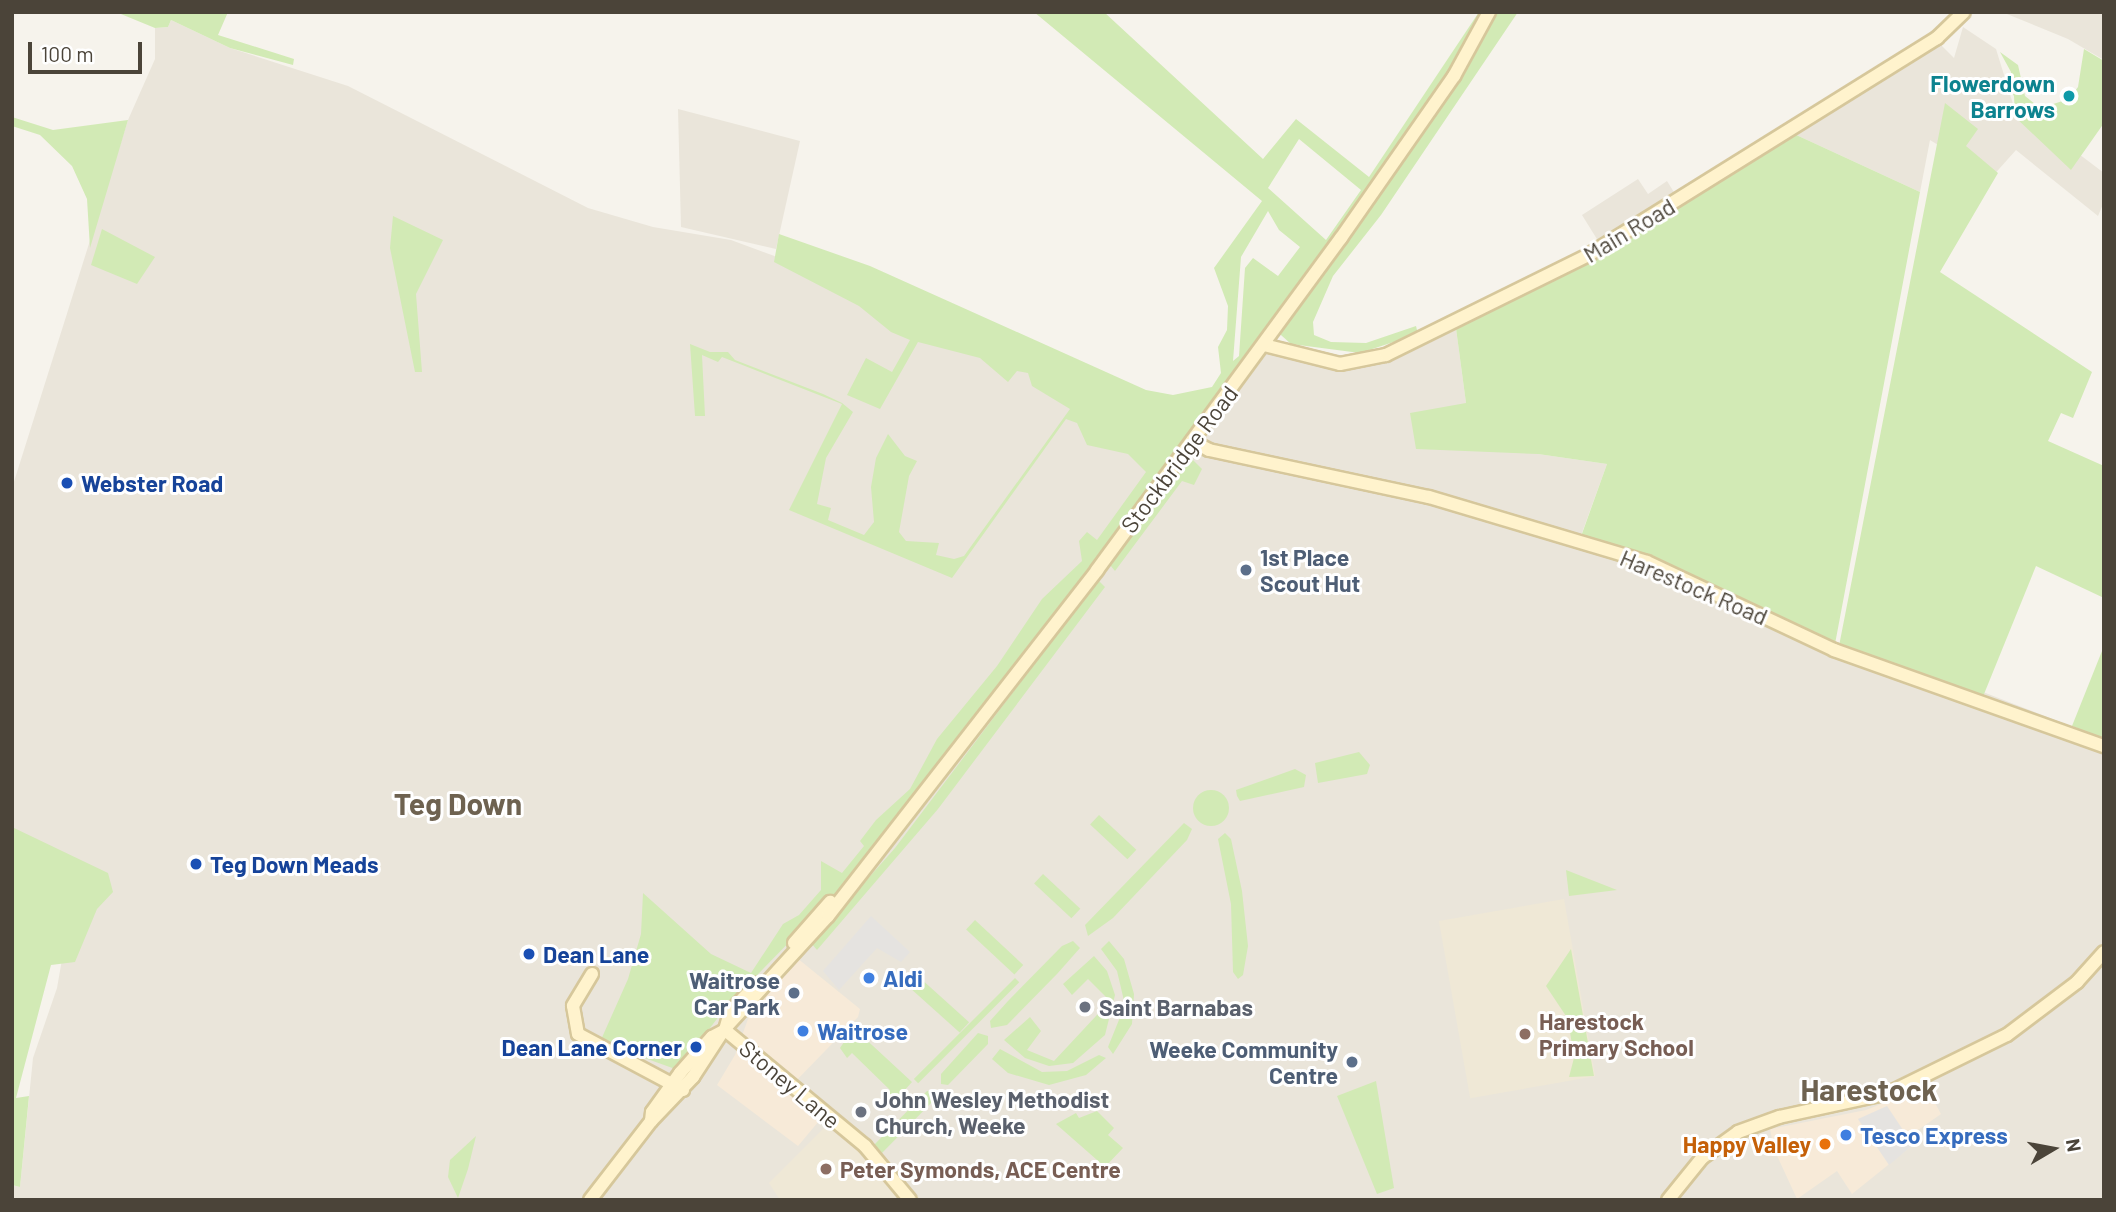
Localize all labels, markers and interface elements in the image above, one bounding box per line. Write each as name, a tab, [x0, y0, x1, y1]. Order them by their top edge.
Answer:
scale bar	[32, 28, 145, 72]
text: 100 m	[41, 41, 94, 66]
place label: Flowerdown Barrows	[1930, 69, 2055, 123]
marker: Flowerdown Barrows	[2061, 88, 2077, 104]
street label: Main Road	[1578, 192, 1680, 268]
street label: Stockbridge Road	[1115, 380, 1243, 538]
place label: Webster Road	[81, 469, 223, 497]
marker: Webster Road	[59, 475, 75, 491]
place label: 1st Place Scout Hut	[1260, 543, 1360, 597]
street label: Harestock Road	[1616, 543, 1772, 631]
marker: 1st Place Scout Hut	[1238, 562, 1254, 578]
district label: Teg Down	[394, 785, 522, 821]
place label: Teg Down Meads	[210, 850, 379, 878]
marker: Teg Down Meads	[188, 856, 204, 872]
place label: Dean Lane	[543, 940, 649, 968]
marker: Dean Lane	[521, 946, 537, 962]
place label: Aldi	[883, 964, 923, 992]
place label: Waitrose Car Park	[689, 966, 780, 1020]
marker: Aldi	[861, 970, 877, 986]
marker: Waitrose Car Park	[786, 985, 802, 1001]
place label: Saint Barnabas	[1099, 993, 1253, 1021]
marker: Saint Barnabas	[1077, 999, 1093, 1015]
place label: Harestock Primary School	[1539, 1007, 1694, 1061]
place label: Waitrose	[817, 1017, 908, 1045]
marker: Waitrose	[795, 1023, 811, 1039]
marker: Harestock Primary School	[1517, 1026, 1533, 1042]
place label: Dean Lane Corner	[502, 1033, 682, 1061]
street label: Stoney Lane	[734, 1034, 846, 1134]
place label: Weeke Community Centre	[1149, 1035, 1338, 1089]
marker: Dean Lane Corner	[688, 1039, 704, 1055]
marker: Weeke Community Centre	[1344, 1054, 1360, 1070]
district label: Harestock	[1801, 1071, 1937, 1107]
place label: John Wesley Methodist Church, Weeke	[875, 1085, 1109, 1139]
marker: John Wesley Methodist Church, Weeke	[853, 1104, 869, 1120]
north arrow	[2018, 1114, 2088, 1184]
place label: Tesco Express	[1860, 1121, 2008, 1149]
marker: Tesco Express	[1838, 1127, 1854, 1143]
place label: Happy Valley	[1683, 1130, 1811, 1158]
marker: Happy Valley	[1817, 1136, 1833, 1152]
text: N	[2062, 1137, 2087, 1153]
place label: Peter Symonds, ACE Centre	[840, 1155, 1121, 1183]
marker: Peter Symonds, ACE Centre	[818, 1161, 834, 1177]

